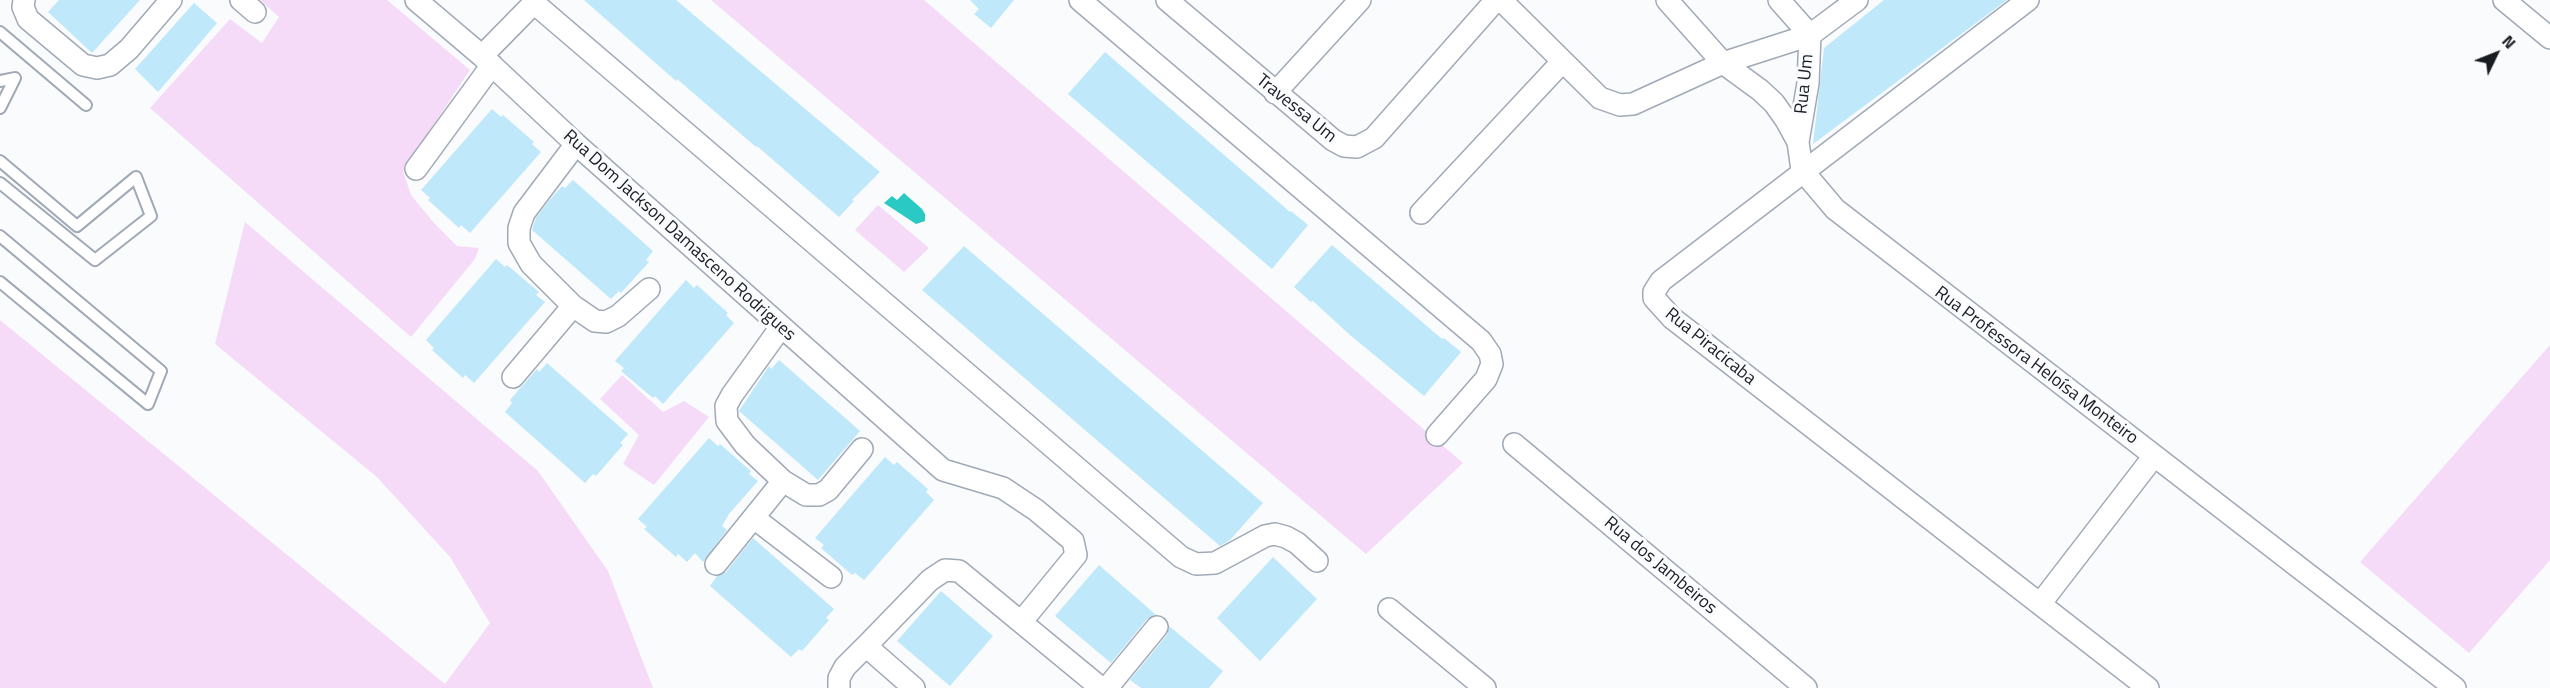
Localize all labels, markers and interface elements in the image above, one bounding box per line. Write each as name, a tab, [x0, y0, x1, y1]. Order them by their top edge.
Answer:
north arrow	[2466, 24, 2526, 84]
text: N	[2497, 29, 2522, 54]
street label: Rua Um	[1791, 53, 1819, 115]
street label: Travessa Um	[1252, 70, 1340, 148]
street label: Rua Dom Jackson Damasceno Rodrigues	[558, 126, 800, 346]
street label: Rua Professora Heloísa Monteiro	[1930, 282, 2142, 450]
street label: Rua Piracicaba	[1660, 304, 1760, 390]
street label: Rua dos Jambeiros	[1599, 513, 1721, 619]

